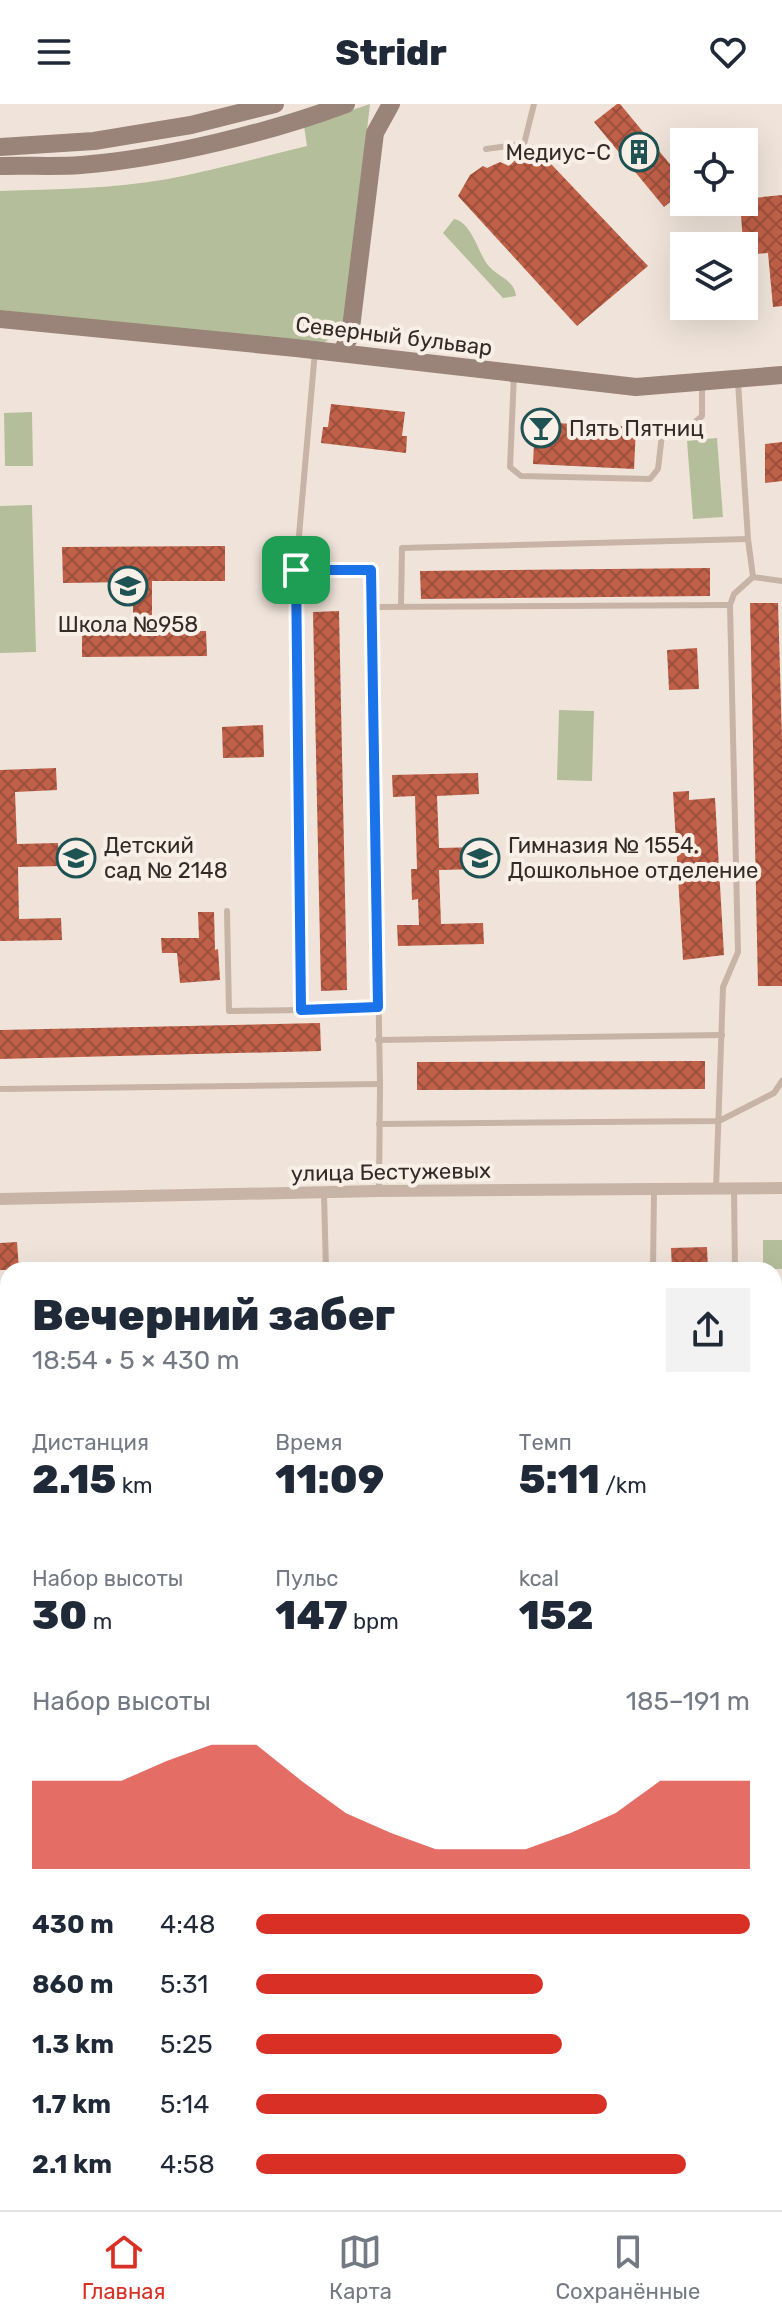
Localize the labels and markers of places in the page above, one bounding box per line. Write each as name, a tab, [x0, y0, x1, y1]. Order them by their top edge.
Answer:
building icon: Медиус-С	[618, 131, 660, 173]
place label: Медиус-С	[506, 139, 611, 166]
bar icon: Пять Пятниц	[520, 407, 562, 449]
place label: Пять Пятниц	[569, 415, 704, 442]
pin	[262, 536, 330, 604]
school or university icon: Школа №958	[107, 565, 149, 607]
place label: Школа №958	[58, 611, 198, 638]
place label: Детский сад № 2148	[104, 832, 228, 884]
place label: Гимназия № 1554. Дошкольное отделение	[508, 832, 758, 884]
school or university icon: Детский сад № 2148	[55, 837, 97, 879]
school or university icon: Гимназия № 1554. Дошкольное отделение	[459, 837, 501, 879]

